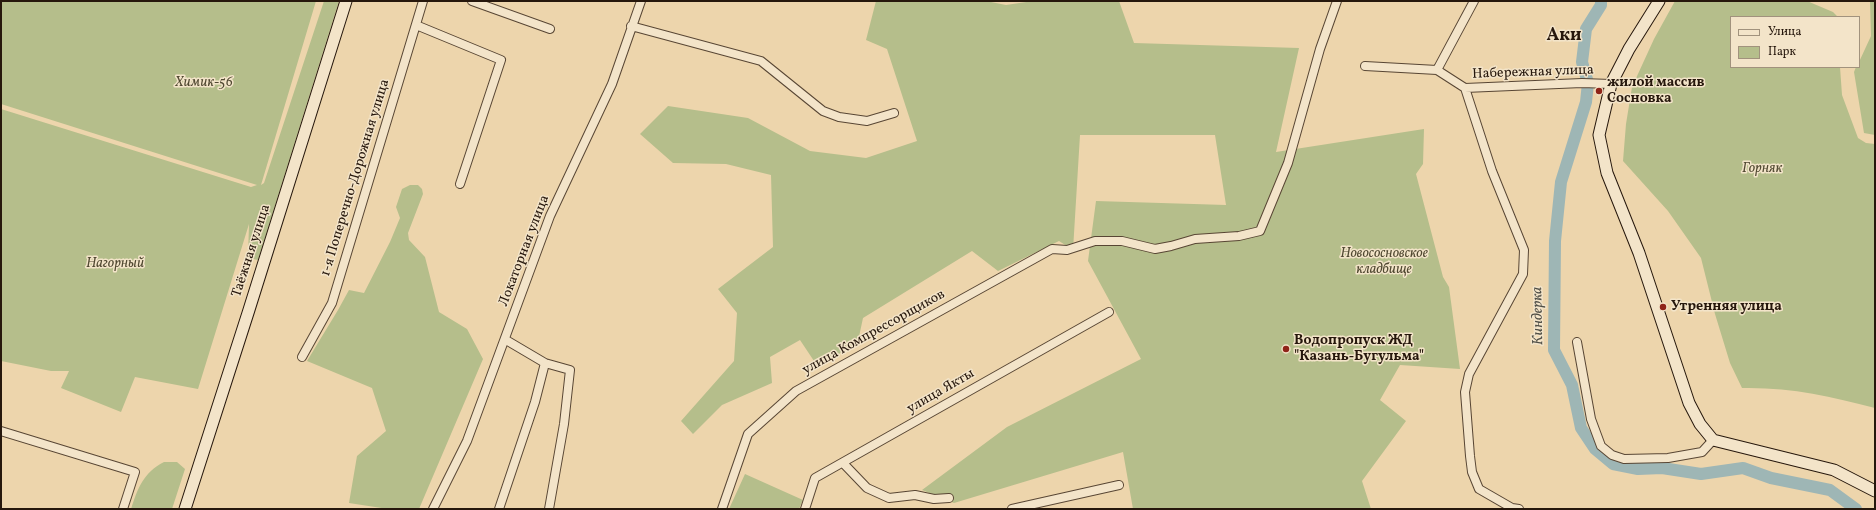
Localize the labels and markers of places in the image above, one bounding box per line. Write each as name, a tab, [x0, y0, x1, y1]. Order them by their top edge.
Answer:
place label: жилой массив Сосновка	[1607, 75, 1704, 108]
marker: жилой массив Сосновка	[1594, 86, 1604, 96]
place label: Утренняя улица	[1671, 299, 1782, 315]
marker: Утренняя улица	[1658, 302, 1668, 312]
place label: Водопропуск ЖД "Казань-Бугульма"	[1294, 333, 1424, 366]
marker: Водопропуск ЖД "Казань-Бугульма"	[1281, 344, 1291, 354]

